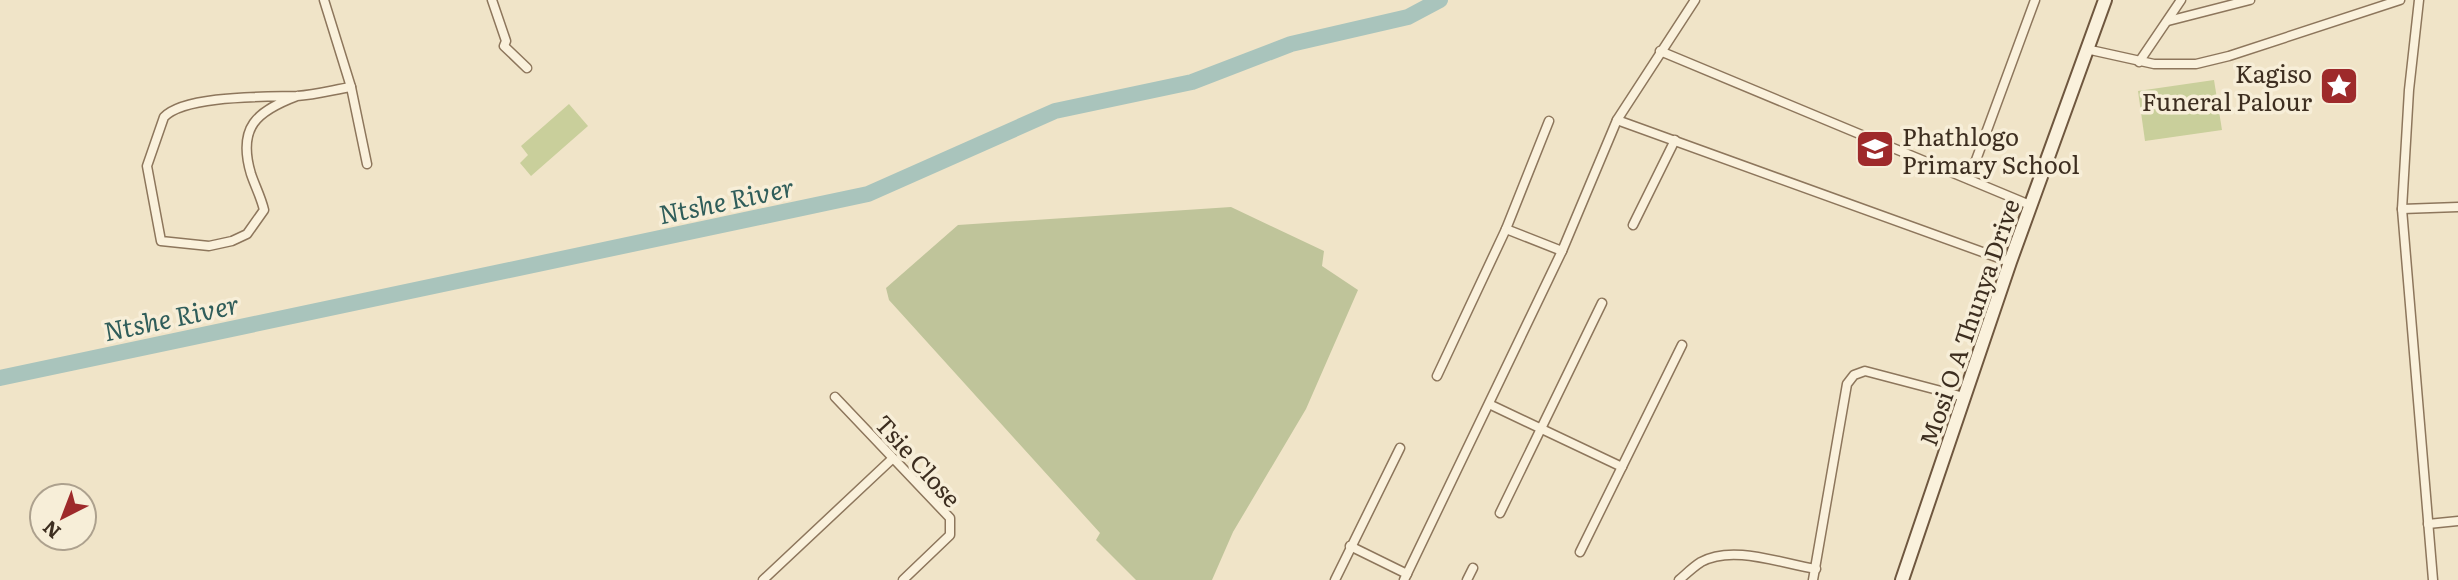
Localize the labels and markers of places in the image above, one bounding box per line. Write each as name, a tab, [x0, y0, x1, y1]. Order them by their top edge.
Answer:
place label: Kagiso Funeral Palour	[2142, 55, 2313, 118]
place icon: Kagiso Funeral Palour	[2318, 65, 2360, 107]
place label: Phathlogo Primary School	[1902, 118, 2079, 181]
school or university icon: Phathlogo Primary School	[1854, 128, 1896, 170]

